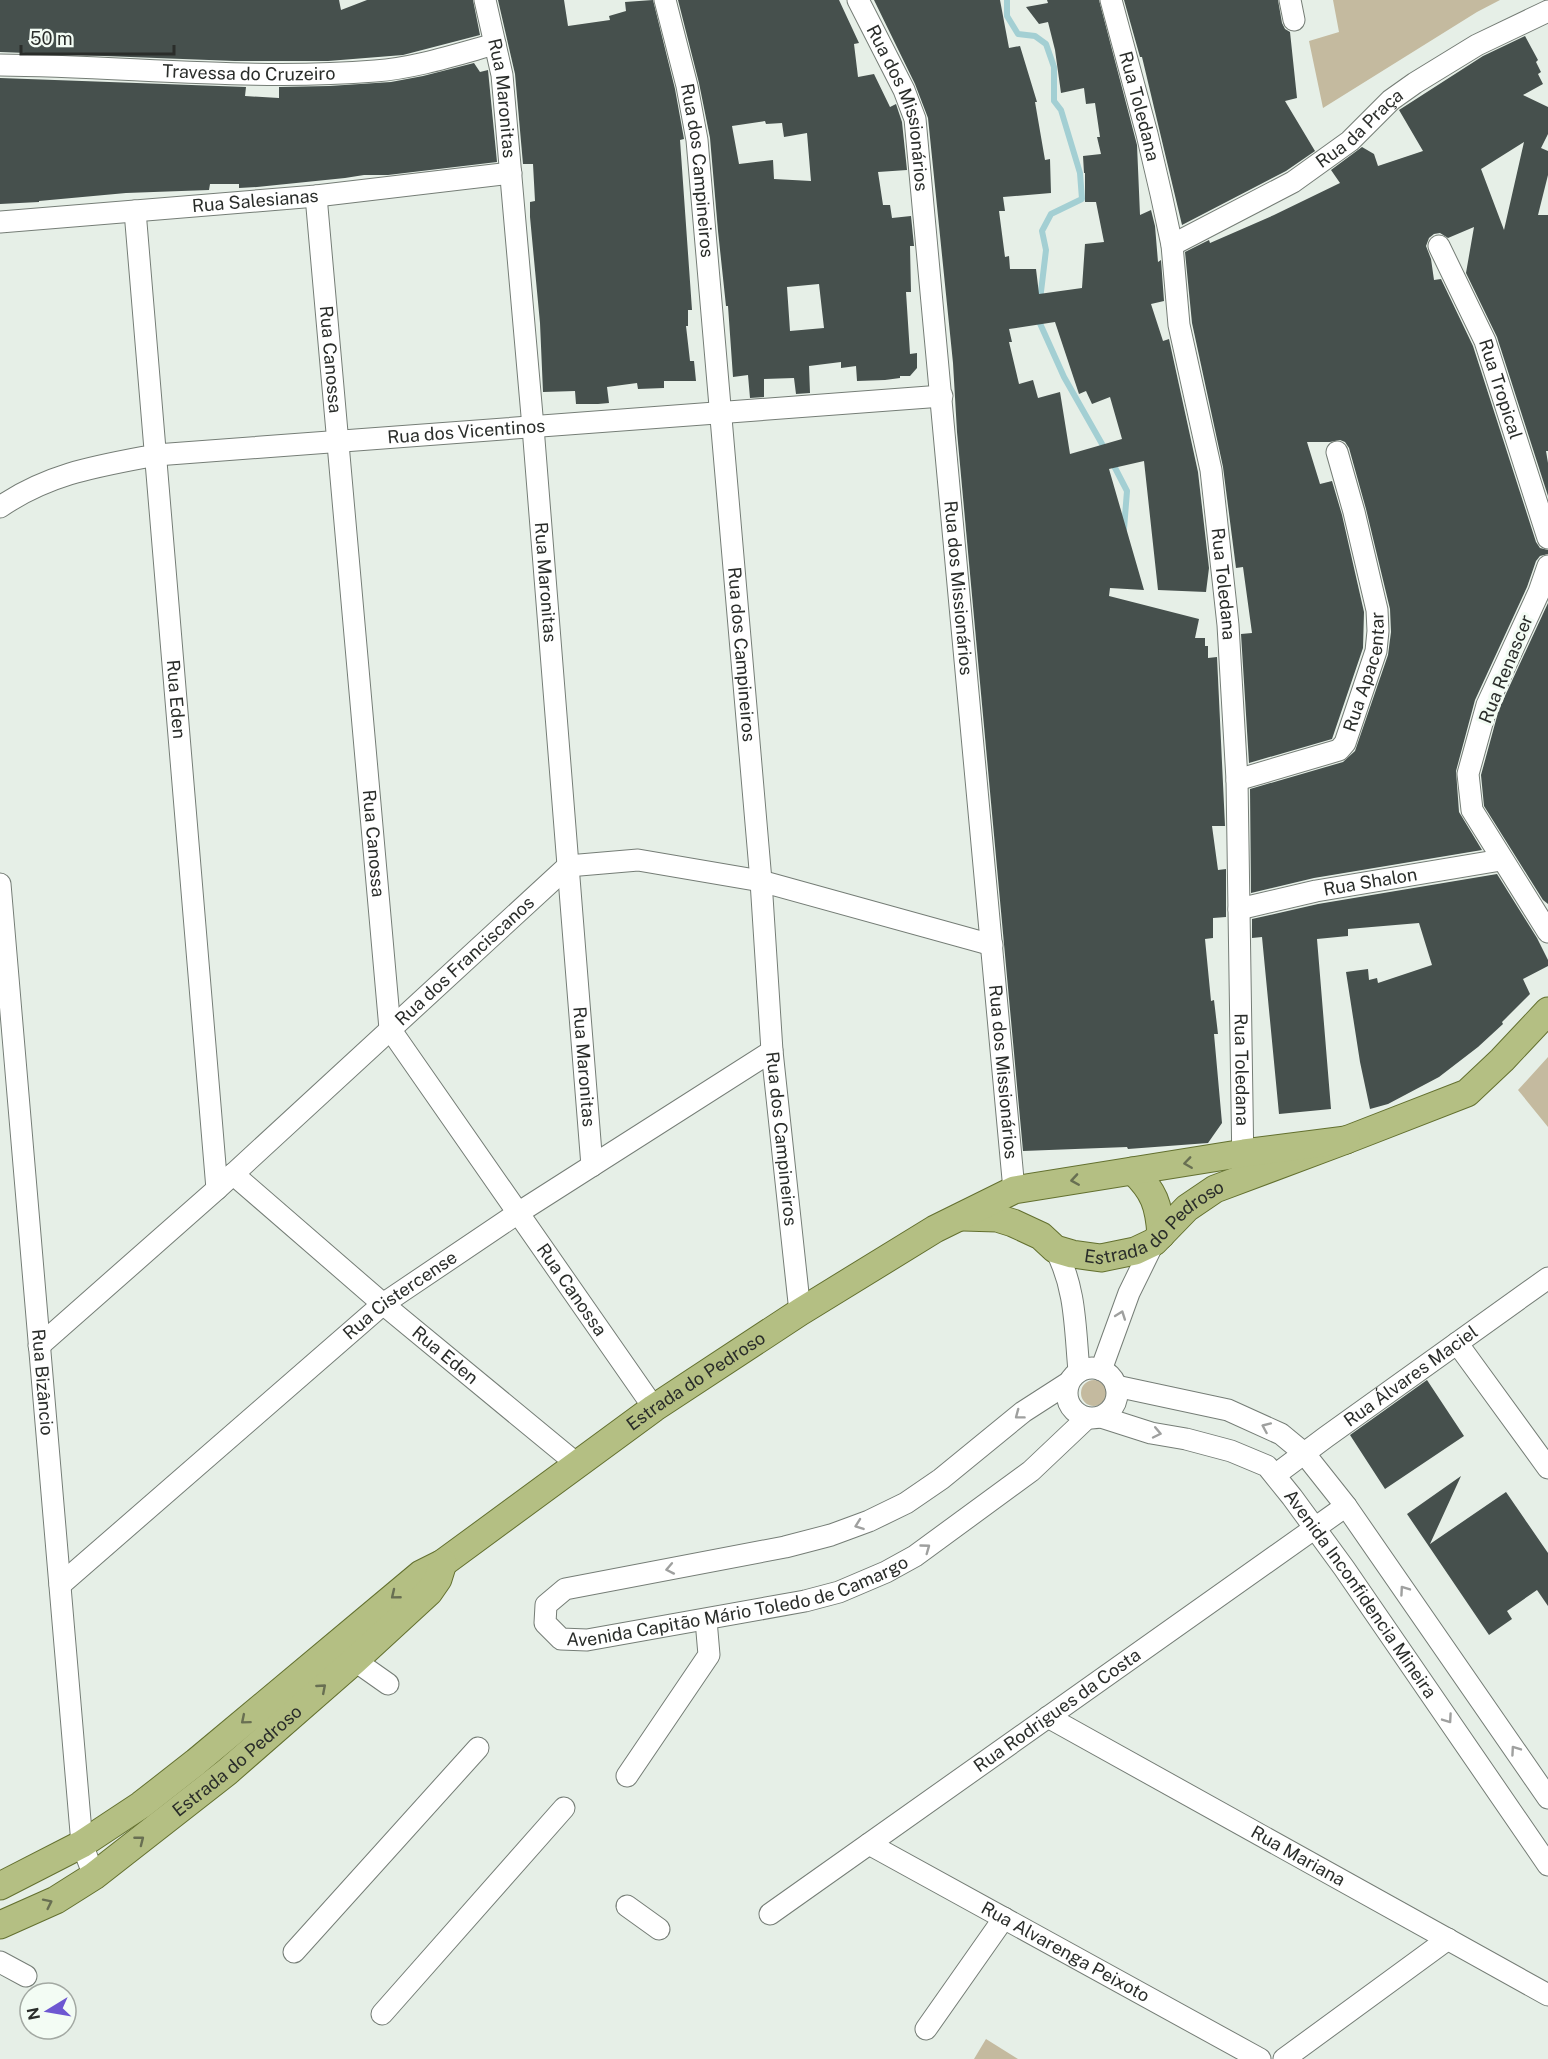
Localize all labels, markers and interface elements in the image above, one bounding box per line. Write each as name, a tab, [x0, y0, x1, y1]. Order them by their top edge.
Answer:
scale bar	[21, 18, 174, 56]
street label: Rua dos Missionários	[862, 21, 933, 192]
text: 50 m	[30, 28, 73, 49]
street label: Rua Maronitas	[484, 36, 520, 159]
street label: Rua Toledana	[1115, 49, 1164, 163]
street label: Travessa do Cruzeiro	[162, 60, 336, 84]
street label: Rua dos Campineiros	[677, 82, 718, 258]
street label: Rua da Praça	[1312, 84, 1407, 172]
street label: Rua Salesianas	[191, 185, 319, 216]
street label: Rua Canossa	[316, 305, 346, 414]
street label: Rua Tropical	[1475, 336, 1527, 442]
street label: Rua dos Vicentinos	[387, 415, 546, 448]
street label: Rua dos Missionários	[940, 500, 977, 676]
street label: Rua Maronitas	[531, 521, 561, 643]
street label: Rua Toledana	[1207, 527, 1240, 641]
street label: Rua dos Campineiros	[724, 566, 760, 743]
street label: Rua Apacentar	[1339, 611, 1388, 734]
street label: Rua Renascer	[1474, 611, 1537, 726]
street label: Rua Eden	[163, 659, 190, 740]
street label: Rua Canossa	[359, 789, 389, 898]
street label: Rua Shalon	[1322, 863, 1419, 900]
street label: Rua dos Franciscanos	[391, 892, 538, 1030]
street label: Rua dos Missionários	[985, 984, 1022, 1160]
street label: Rua Maronitas	[569, 1006, 600, 1128]
street label: Rua Toledana	[1231, 1013, 1253, 1126]
street label: Rua dos Campineiros	[762, 1050, 802, 1227]
one-way arrow	[1184, 1156, 1193, 1168]
one-way arrow	[1070, 1173, 1080, 1186]
street label: Estrada do Pedroso	[1083, 1176, 1226, 1268]
street label: Rua Canossa	[533, 1239, 611, 1340]
street label: Rua Cistercense	[339, 1246, 461, 1344]
one-way arrow	[1114, 1310, 1127, 1321]
street label: Rua Álvares Maciel	[1340, 1321, 1482, 1431]
street label: Rua Eden	[408, 1322, 483, 1388]
street label: Estrada do Pedroso	[622, 1327, 769, 1435]
street label: Rua Bizâncio	[28, 1328, 58, 1436]
one-way arrow	[1015, 1408, 1026, 1419]
one-way arrow	[1261, 1422, 1272, 1434]
one-way arrow	[1152, 1426, 1162, 1439]
street label: Avenida Inconfidencia Mineira	[1280, 1485, 1441, 1702]
one-way arrow	[855, 1518, 866, 1530]
one-way arrow	[920, 1544, 931, 1555]
street label: Avenida Capitão Mário Toledo de Camargo	[566, 1551, 912, 1650]
one-way arrow	[665, 1562, 675, 1575]
one-way arrow	[1400, 1585, 1411, 1596]
one-way arrow	[391, 1588, 402, 1599]
street label: Rua Rodrigues da Costa	[970, 1644, 1144, 1776]
one-way arrow	[315, 1684, 326, 1695]
street label: Estrada do Pedroso	[168, 1700, 306, 1821]
one-way arrow	[1441, 1712, 1452, 1723]
one-way arrow	[241, 1713, 252, 1724]
one-way arrow	[1511, 1746, 1522, 1757]
street label: Rua Mariana	[1247, 1821, 1349, 1890]
one-way arrow	[133, 1836, 144, 1847]
street label: Rua Alvarenga Peixoto	[978, 1897, 1153, 2006]
one-way arrow	[42, 1899, 53, 1910]
north arrow	[18, 1981, 78, 2041]
text: N	[23, 2006, 44, 2022]

